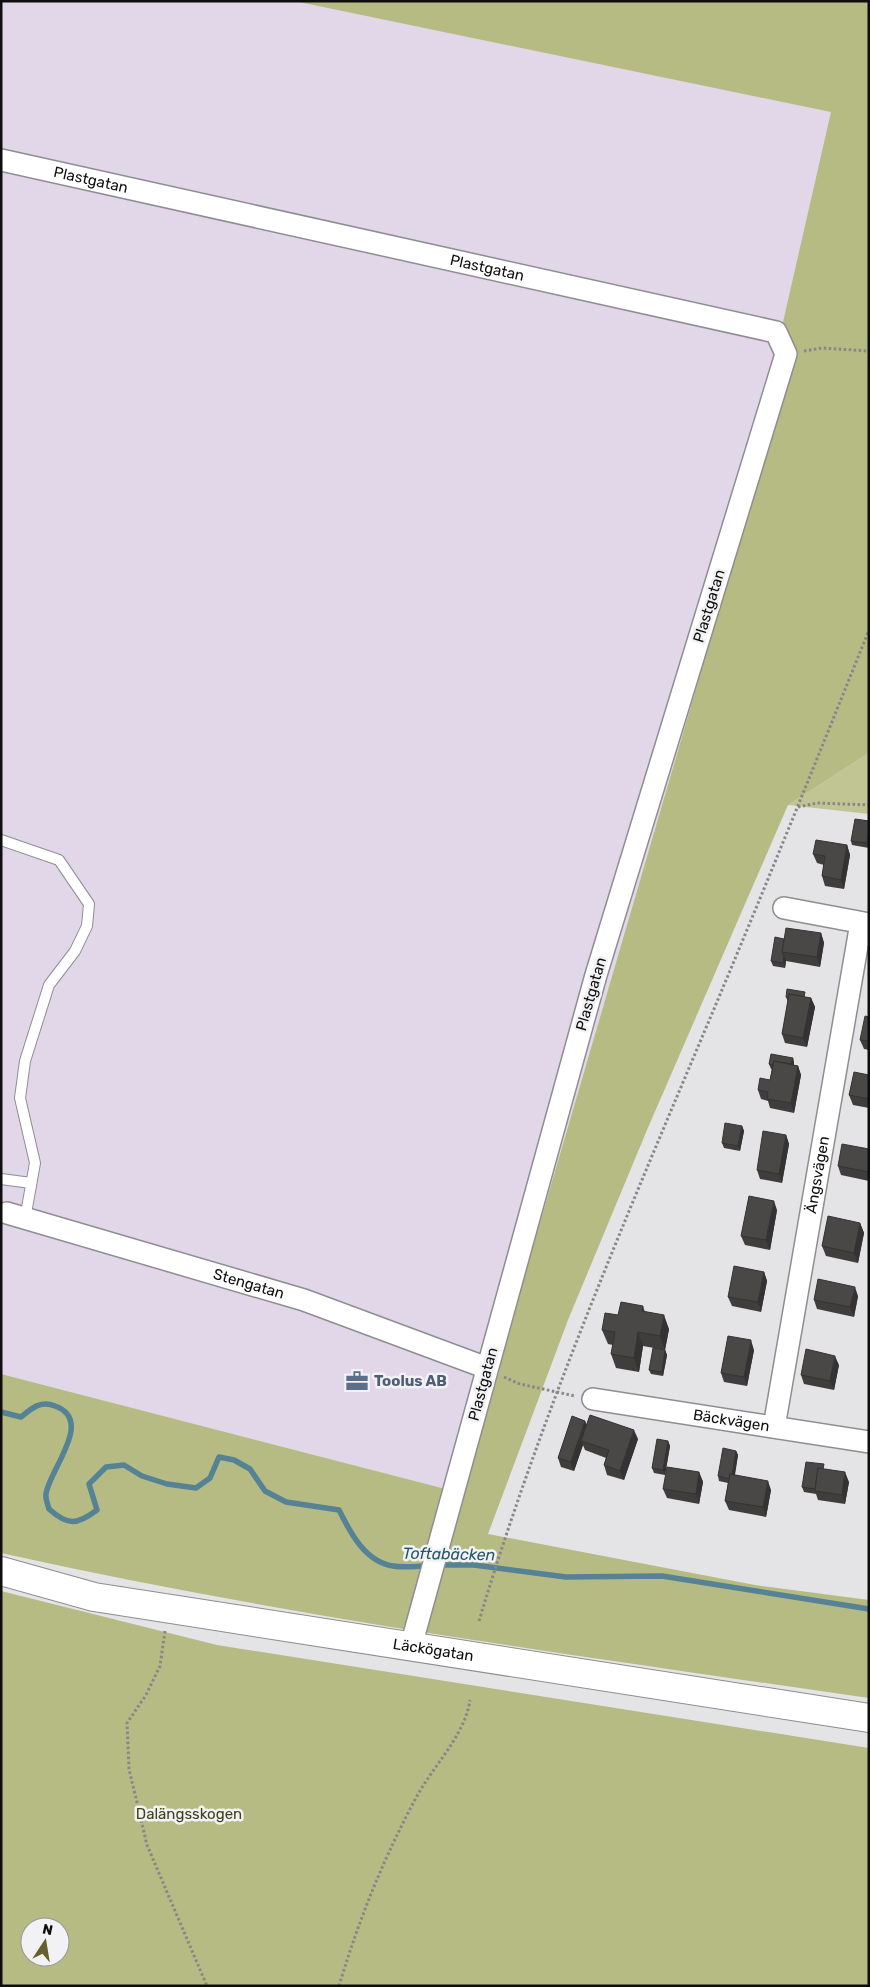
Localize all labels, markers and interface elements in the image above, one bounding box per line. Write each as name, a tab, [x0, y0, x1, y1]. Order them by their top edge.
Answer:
street label: Plastgatan	[52, 163, 130, 197]
street label: Plastgatan	[448, 251, 526, 285]
street label: Plastgatan	[689, 567, 729, 645]
street label: Plastgatan	[572, 955, 610, 1033]
street label: Ängsvägen	[802, 1135, 833, 1215]
street label: Stengatan	[211, 1265, 286, 1303]
street label: Plastgatan	[465, 1345, 501, 1423]
office icon: Toolus AB	[344, 1368, 370, 1394]
place label: Toolus AB	[374, 1372, 447, 1390]
street label: Bäckvägen	[692, 1406, 771, 1435]
water label: Toftabäcken	[403, 1544, 495, 1564]
street label: Läckögatan	[392, 1635, 475, 1665]
park label: Dalängsskogen	[136, 1805, 242, 1823]
north arrow	[20, 1917, 70, 1967]
text: N	[41, 1920, 54, 1939]

